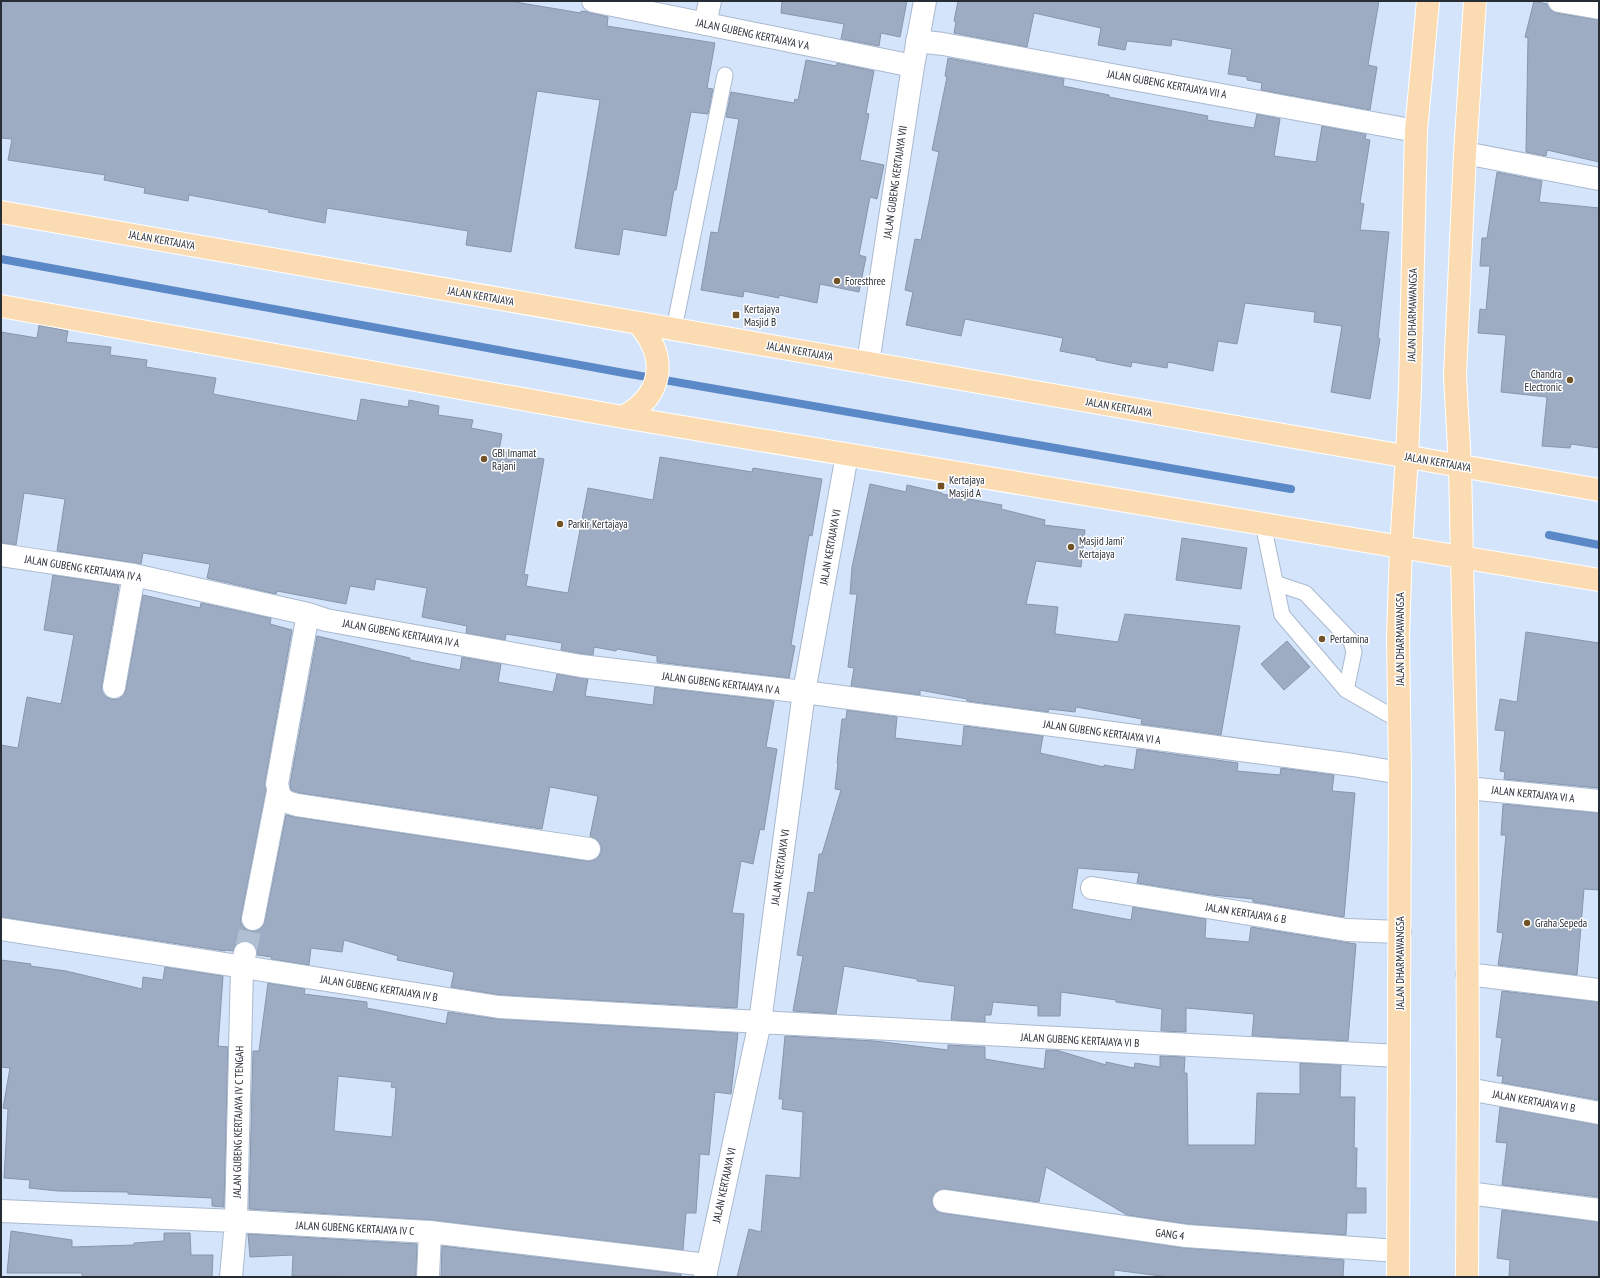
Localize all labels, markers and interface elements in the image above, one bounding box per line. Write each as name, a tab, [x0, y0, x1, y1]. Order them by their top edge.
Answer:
street label: JALAN GUBENG KERTAJAYA V A	[694, 15, 812, 53]
street label: JALAN GUBENG KERTAJAYA VII A	[1105, 66, 1229, 102]
street label: JALAN GUBENG KERTAJAYA VII	[880, 125, 910, 240]
street label: JALAN KERTAJAYA	[127, 227, 197, 253]
street label: JALAN DHARMAWANGSA	[1404, 267, 1420, 363]
place label: Foresthree	[845, 274, 886, 288]
marker: Foresthree	[832, 276, 842, 286]
street label: JALAN KERTAJAYA	[446, 283, 516, 309]
place label: Kertajaya Masjid B	[744, 302, 780, 329]
marker: Kertajaya Masjid B	[731, 310, 741, 320]
street label: JALAN KERTAJAYA	[765, 338, 835, 364]
place label: Chandra Electronic	[1524, 367, 1562, 394]
marker: Chandra Electronic	[1565, 375, 1575, 385]
street label: JALAN KERTAJAYA	[1084, 394, 1154, 420]
place label: GBI Imamat Rajani	[492, 446, 536, 473]
street label: JALAN KERTAJAYA	[1403, 449, 1473, 475]
marker: GBI Imamat Rajani	[479, 454, 489, 464]
place label: Kertajaya Masjid A	[949, 473, 985, 500]
marker: Kertajaya Masjid A	[936, 481, 946, 491]
street label: JALAN KERTAJAYA VI	[816, 508, 844, 587]
place label: Parkir Kertajaya	[568, 517, 628, 531]
marker: Parkir Kertajaya	[555, 519, 565, 529]
place label: Masjid Jami' Kertajaya	[1079, 534, 1125, 561]
marker: Masjid Jami' Kertajaya	[1066, 542, 1076, 552]
street label: JALAN GUBENG KERTAJAYA IV A	[22, 552, 143, 584]
street label: JALAN DHARMAWANGSA	[1393, 591, 1407, 687]
street label: JALAN GUBENG KERTAJAYA IV A	[340, 616, 461, 650]
place label: Pertamina	[1330, 632, 1369, 646]
marker: Pertamina	[1317, 634, 1327, 644]
street label: JALAN GUBENG KERTAJAYA IV A	[660, 669, 781, 697]
street label: JALAN GUBENG KERTAJAYA VI A	[1041, 717, 1162, 747]
street label: JALAN KERTAJAYA VI A	[1490, 783, 1576, 805]
street label: JALAN KERTAJAYA VI	[768, 828, 792, 907]
street label: JALAN KERTAJAYA 6 B	[1204, 900, 1287, 926]
street label: JALAN DHARMAWANGSA	[1393, 915, 1407, 1011]
place label: Graha Sepeda	[1535, 916, 1587, 930]
marker: Graha Sepeda	[1522, 918, 1532, 928]
street label: JALAN GUBENG KERTAJAYA IV B	[318, 972, 439, 1004]
street label: JALAN GUBENG KERTAJAYA VI B	[1019, 1030, 1140, 1050]
street label: JALAN GUBENG KERTAJAYA IV C TENGAH	[230, 1046, 246, 1199]
street label: JALAN KERTAJAYA VI B	[1490, 1087, 1577, 1115]
street label: JALAN KERTAJAYA VI	[709, 1146, 739, 1225]
street label: JALAN GUBENG KERTAJAYA IV C	[294, 1218, 415, 1238]
street label: GANG 4	[1155, 1225, 1185, 1243]

